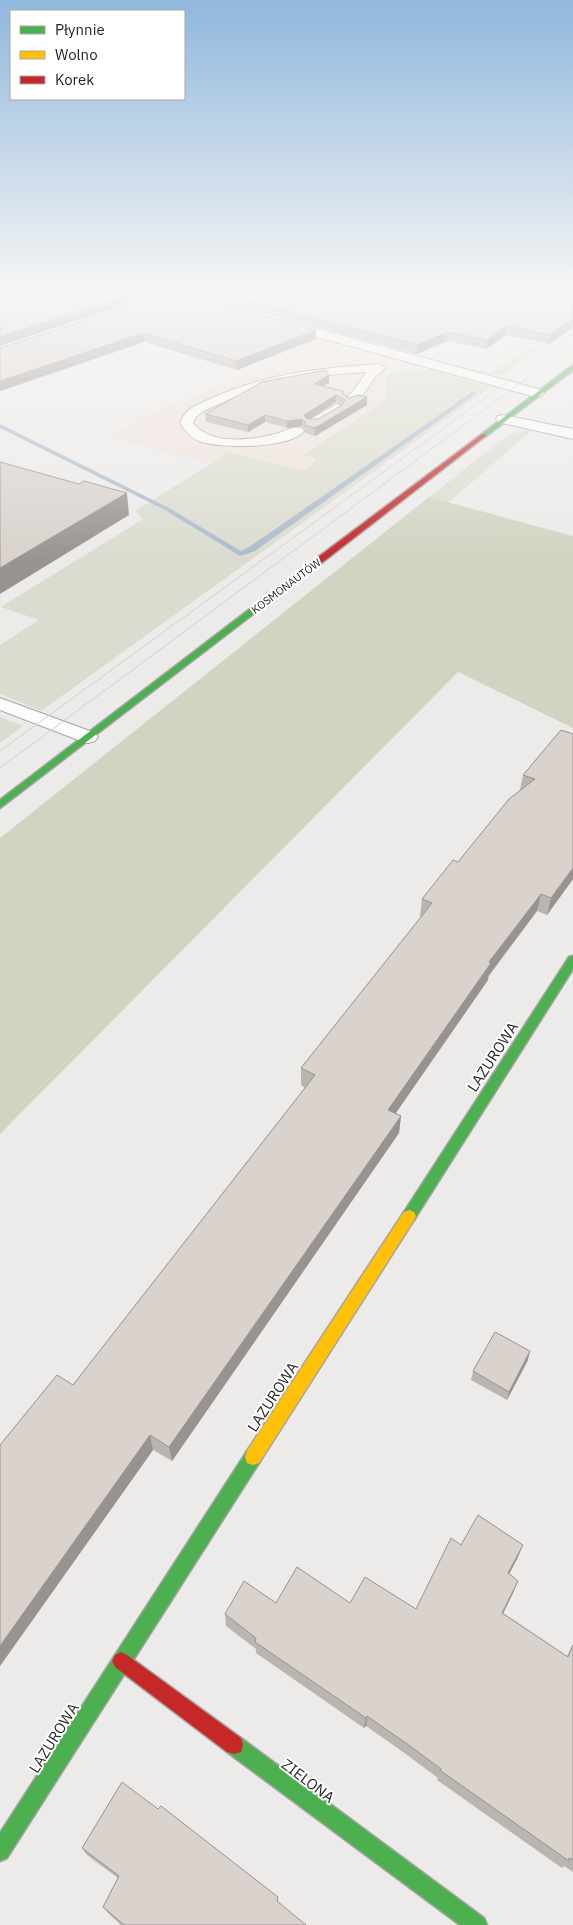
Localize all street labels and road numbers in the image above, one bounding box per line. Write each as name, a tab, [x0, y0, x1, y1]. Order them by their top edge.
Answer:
street label: KOSMONAUTÓW	[248, 555, 324, 617]
street label: LAZUROWA	[463, 1018, 522, 1095]
street label: LAZUROWA	[243, 1358, 302, 1435]
street label: LAZUROWA	[25, 1699, 83, 1776]
street label: ZIELONA	[278, 1755, 339, 1807]

